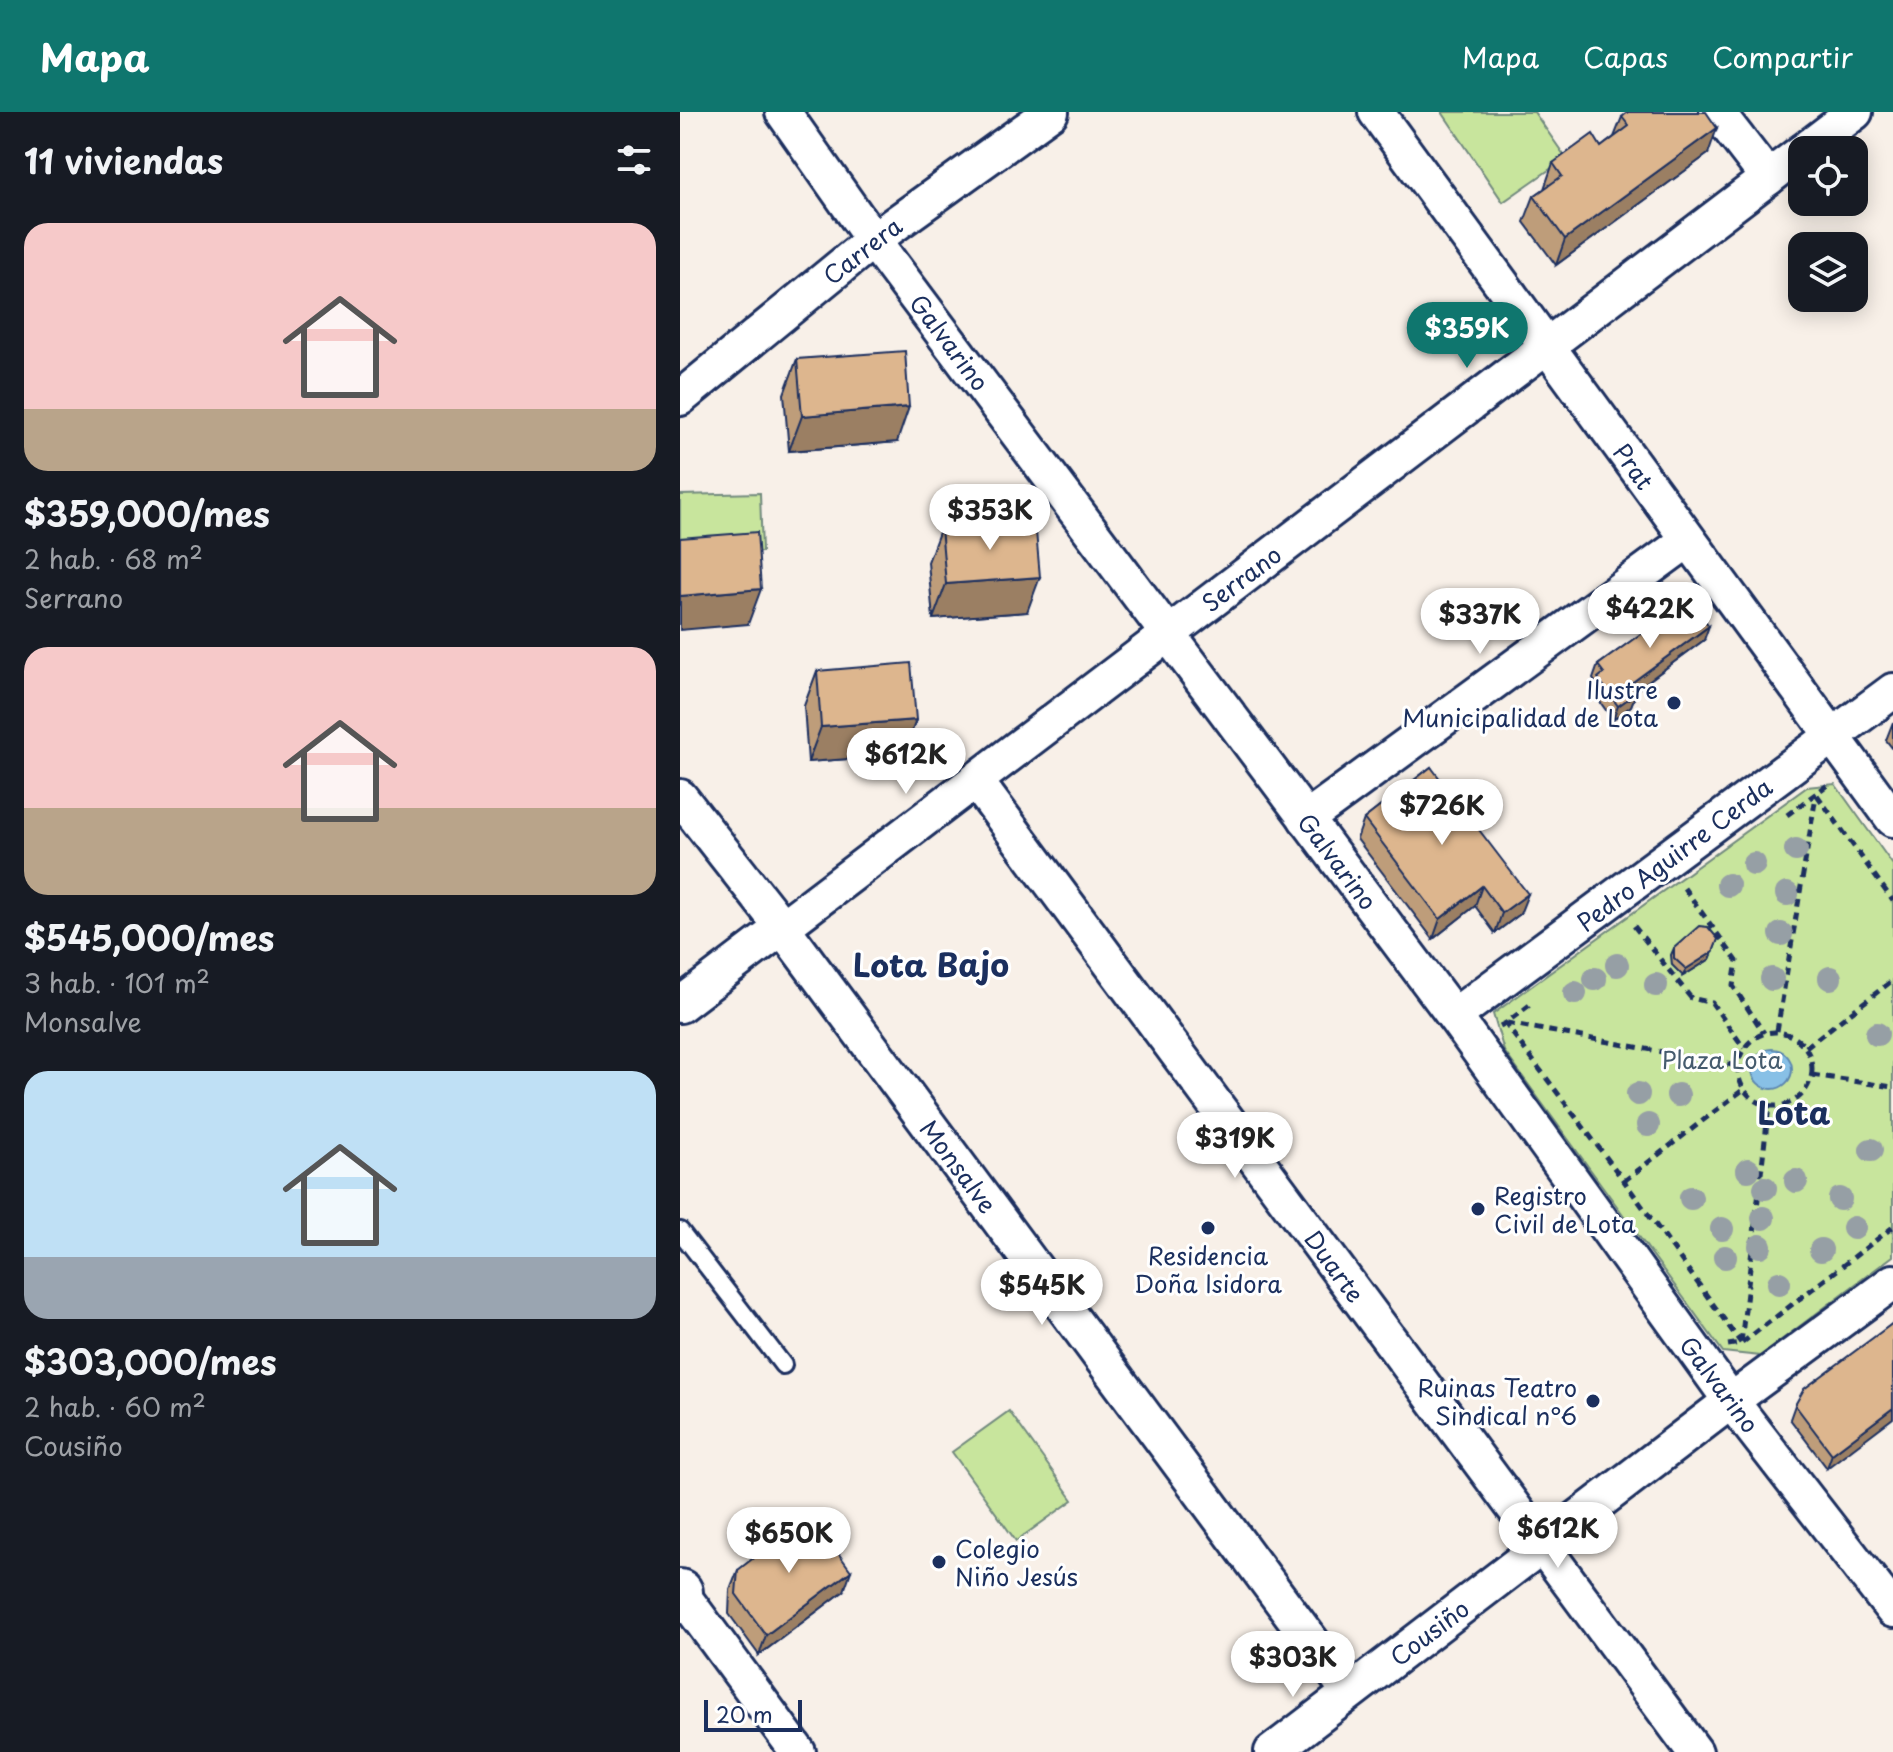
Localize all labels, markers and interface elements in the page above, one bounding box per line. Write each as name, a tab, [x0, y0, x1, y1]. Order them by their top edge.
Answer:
text: Mapa	[40, 28, 150, 85]
text: Mapa	[1462, 35, 1539, 78]
text: Capas	[1583, 35, 1668, 78]
text: Compartir	[1712, 35, 1853, 78]
text: 11 viviendas	[24, 134, 223, 186]
map controls	[1788, 136, 1868, 312]
button: locate	[1788, 136, 1868, 216]
icon: filters	[612, 138, 656, 182]
street label: Carrera	[815, 207, 909, 292]
button: layers	[1788, 232, 1868, 312]
icon: home	[268, 275, 412, 419]
street label: Galvarino	[902, 286, 998, 398]
pin: $359K	[1411, 302, 1523, 370]
text: $359K	[1425, 308, 1509, 347]
street label: Prat	[1605, 435, 1663, 497]
pin: $353K	[934, 484, 1046, 552]
text: $359,000/mes	[24, 487, 270, 539]
text: $353K	[947, 490, 1033, 529]
street label: Serrano	[1194, 536, 1288, 620]
text: 2 hab. · 68 m²	[24, 539, 203, 578]
text: Serrano	[24, 578, 123, 617]
pin: $422K	[1594, 582, 1706, 650]
pin: $337K	[1424, 588, 1536, 656]
text: $422K	[1606, 588, 1694, 627]
text: $337K	[1439, 594, 1521, 633]
place label: Ilustre Municipalidad de Lota	[1402, 671, 1658, 735]
marker: Ilustre Municipalidad de Lota	[1665, 694, 1683, 712]
icon: home	[268, 699, 412, 843]
pin: $612K	[850, 728, 962, 796]
text: $612K	[865, 734, 947, 773]
street label: Pedro Aguirre Cerda	[1569, 769, 1779, 939]
pin: $726K	[1386, 779, 1498, 847]
text: $726K	[1399, 785, 1485, 824]
street label: Galvarino	[1290, 805, 1386, 917]
text: $545,000/mes	[24, 911, 274, 963]
district label: Lota Bajo	[853, 940, 1009, 988]
text: 3 hab. · 101 m²	[24, 963, 210, 1002]
text: Monsalve	[24, 1002, 142, 1041]
park label: Plaza Lota	[1662, 1041, 1782, 1077]
district label: Lota	[1758, 1088, 1831, 1136]
street label: Monsalve	[912, 1112, 1006, 1220]
pin: $319K	[1179, 1112, 1291, 1180]
text: $319K	[1195, 1118, 1275, 1157]
icon: home	[268, 1123, 412, 1267]
place label: Registro Civil de Lota	[1494, 1177, 1636, 1241]
marker: Registro Civil de Lota	[1469, 1200, 1487, 1218]
marker: Residencia Doña Isidora	[1199, 1219, 1217, 1237]
street label: Duarte	[1296, 1222, 1374, 1310]
place label: Residencia Doña Isidora	[1134, 1237, 1282, 1301]
pin: $545K	[986, 1259, 1098, 1327]
text: $545K	[999, 1265, 1085, 1304]
street label: Galvarino	[1672, 1328, 1768, 1440]
text: $303,000/mes	[24, 1335, 277, 1387]
place label: Ruinas Teatro Sindical n°6	[1417, 1369, 1577, 1433]
text: 2 hab. · 60 m²	[24, 1387, 206, 1426]
marker: Ruinas Teatro Sindical n°6	[1584, 1392, 1602, 1410]
text: Cousiño	[24, 1426, 123, 1465]
pin: $612K	[1502, 1502, 1614, 1570]
pin: $650K	[733, 1507, 845, 1575]
text: $612K	[1517, 1508, 1599, 1547]
text: $650K	[745, 1513, 833, 1552]
place label: Colegio Niño Jesús	[955, 1530, 1078, 1594]
marker: Colegio Niño Jesús	[930, 1553, 948, 1571]
street label: Cousiño	[1382, 1590, 1476, 1674]
pin: $303K	[1237, 1631, 1349, 1699]
text: $303K	[1249, 1637, 1337, 1676]
scale bar	[704, 1696, 802, 1732]
text: 20 m	[716, 1697, 773, 1730]

